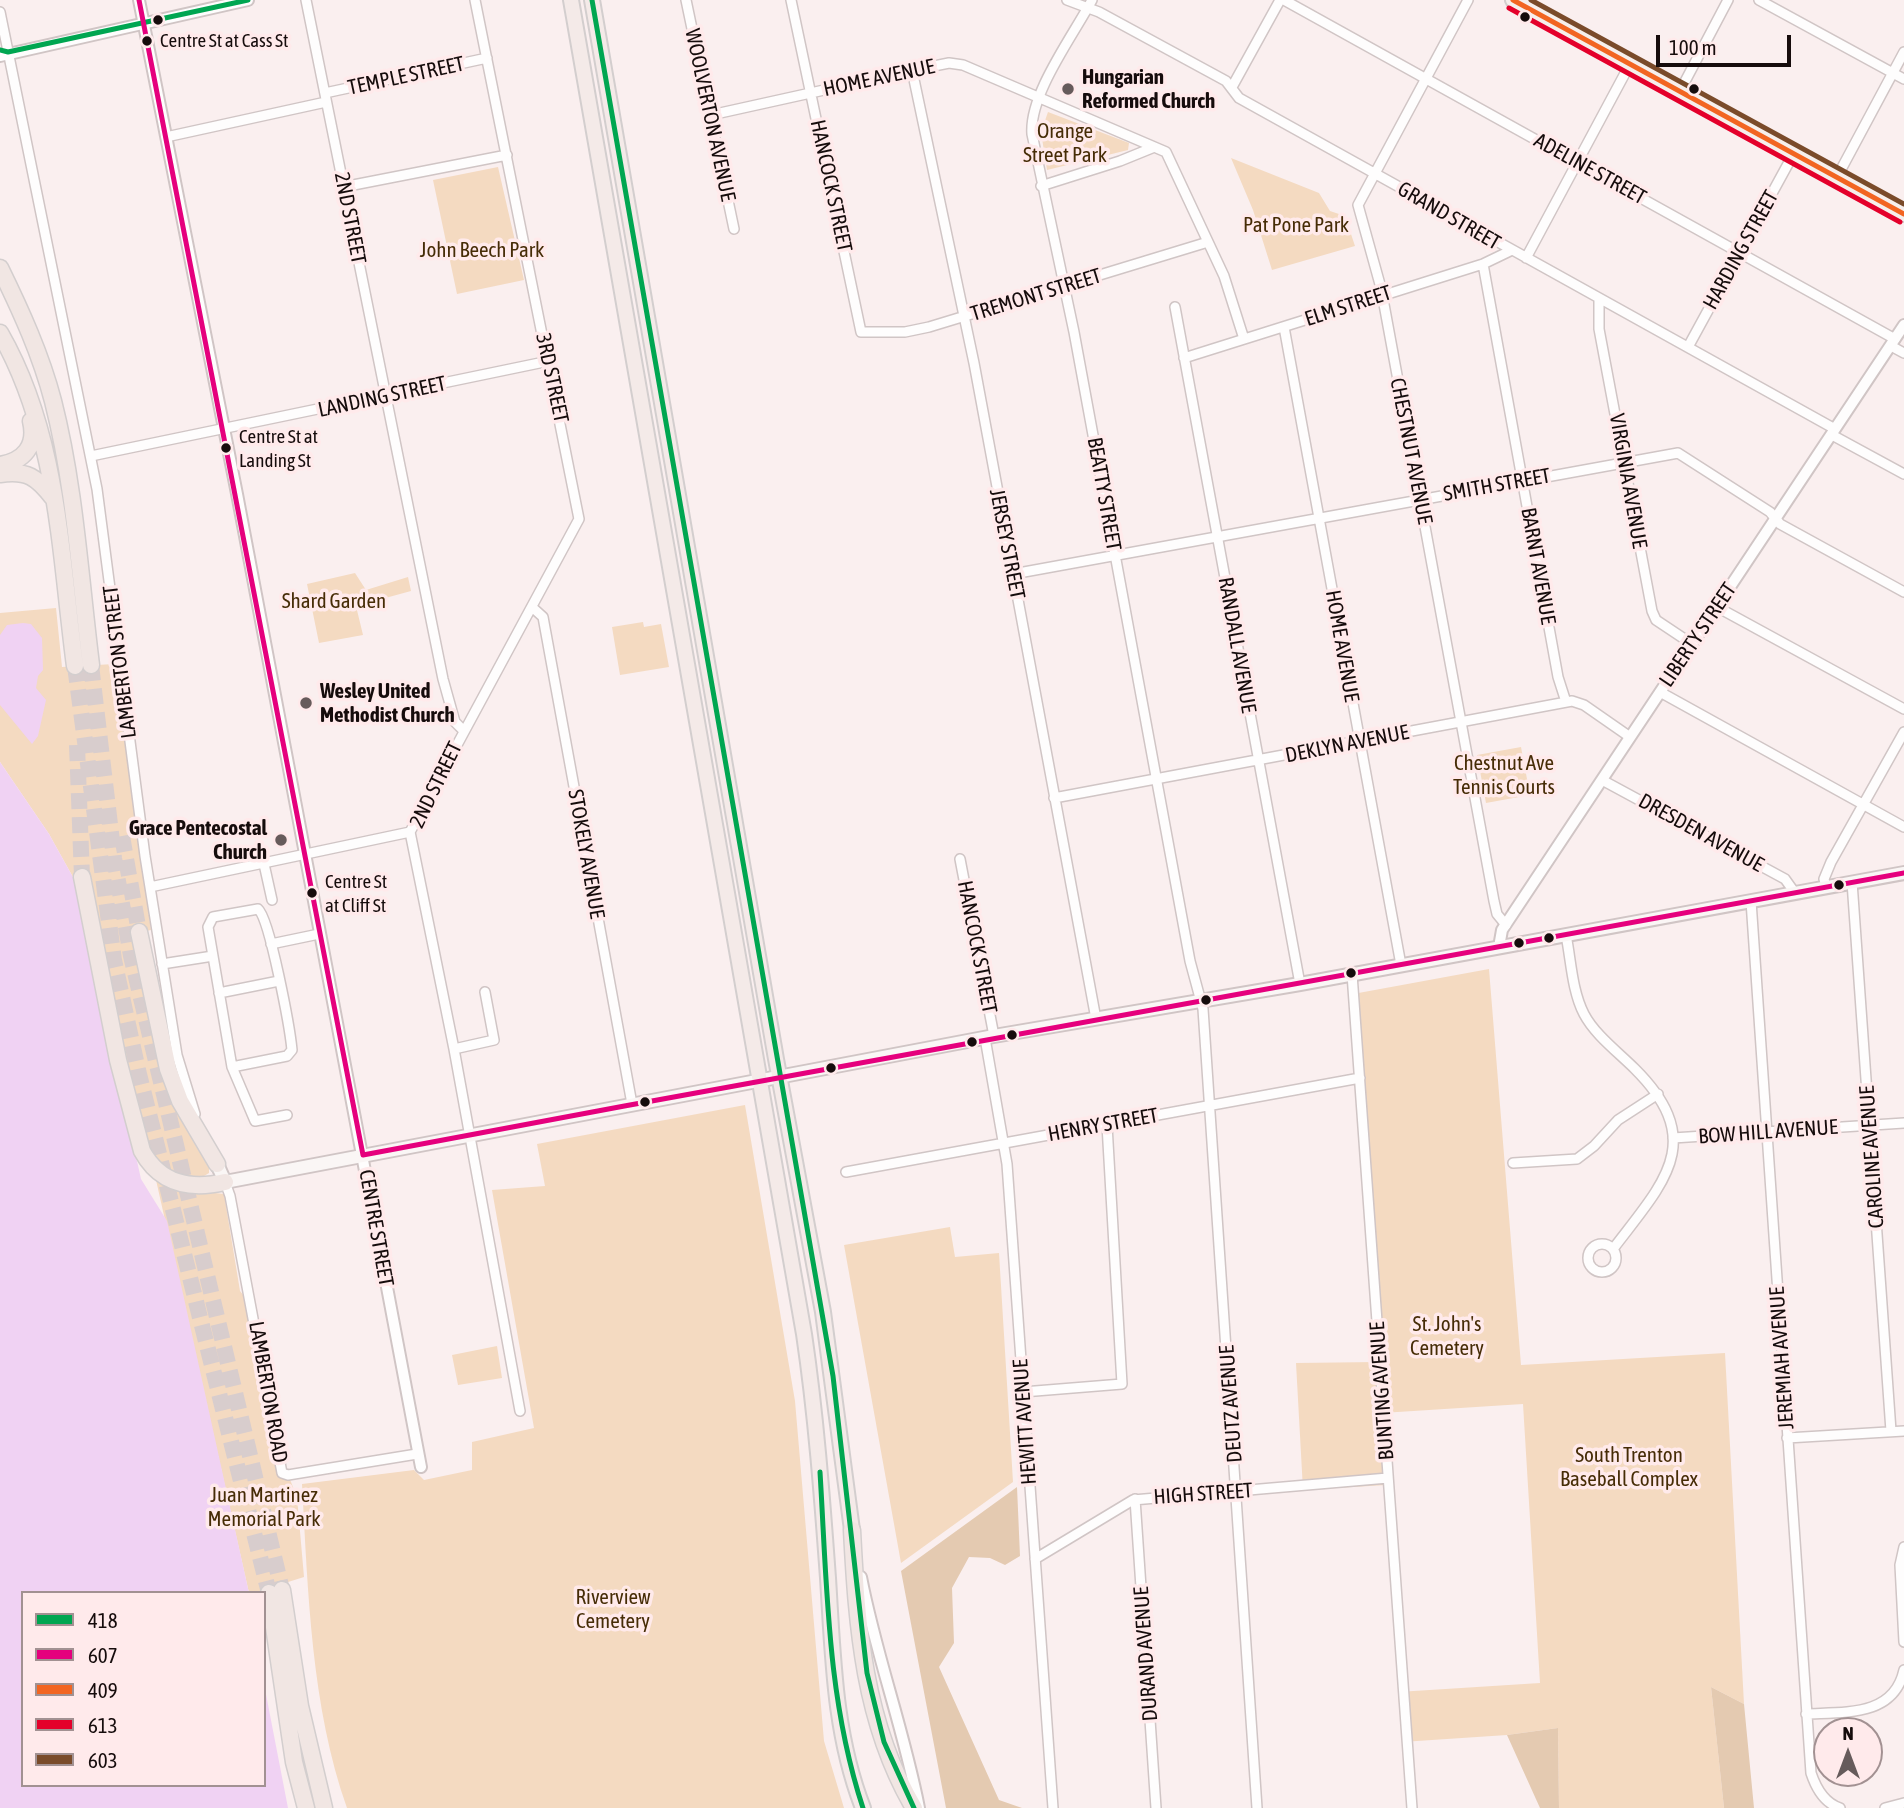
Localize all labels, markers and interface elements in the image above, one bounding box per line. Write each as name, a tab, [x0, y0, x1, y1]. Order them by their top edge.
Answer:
unlabelled marker	[1518, 10, 1532, 24]
unlabelled marker	[151, 13, 165, 27]
scale bar	[1659, 21, 1794, 65]
street label: WOOLVERTON AVENUE	[679, 27, 741, 203]
place label: Centre St at Cass St	[160, 30, 289, 52]
marker: Centre St at Cass St	[140, 34, 154, 48]
text: 100 m	[1669, 35, 1717, 59]
street label: TEMPLE STREET	[346, 51, 466, 101]
street label: HOME AVENUE	[821, 54, 937, 102]
place label: Hungarian Reformed Church	[1082, 64, 1215, 114]
marker: Hungarian Reformed Church	[1060, 81, 1076, 97]
unlabelled marker	[1687, 82, 1701, 96]
street label: HANCOCK STREET	[805, 118, 857, 254]
park label: Orange Street Park	[1023, 118, 1107, 168]
street label: ADELINE STREET	[1530, 128, 1650, 210]
street label: 2ND STREET	[329, 170, 371, 266]
street label: GRAND STREET	[1393, 176, 1505, 256]
street label: HARDING STREET	[1698, 186, 1784, 314]
park label: Pat Pone Park	[1243, 212, 1349, 238]
park label: John Beech Park	[420, 237, 544, 263]
street label: TREMONT STREET	[968, 263, 1104, 327]
street label: ELM STREET	[1301, 280, 1395, 332]
street label: 3RD STREET	[530, 331, 574, 425]
street label: LANDING STREET	[316, 371, 448, 423]
street label: CHESTNUT AVENUE	[1384, 376, 1438, 526]
street label: VIRGINIA AVENUE	[1604, 412, 1652, 550]
place label: Centre St at Landing St	[239, 426, 318, 470]
street label: BEATTY STREET	[1082, 435, 1126, 553]
marker: Centre St at Landing St	[219, 441, 233, 455]
street label: SMITH STREET	[1442, 463, 1552, 507]
street label: JERSEY STREET	[984, 487, 1030, 601]
street label: BARNT AVENUE	[1515, 506, 1561, 626]
street label: RANDALL AVENUE	[1213, 575, 1261, 715]
street label: LIBERTY STREET	[1654, 578, 1742, 692]
street label: LAMBERTON STREET	[98, 584, 142, 740]
park label: Shard Garden	[282, 588, 386, 614]
street label: HOME AVENUE	[1320, 588, 1364, 704]
place label: Wesley United Methodist Church	[320, 678, 455, 728]
marker: Wesley United Methodist Church	[298, 695, 314, 711]
street label: DEKLYN AVENUE	[1283, 720, 1411, 768]
street label: 2ND STREET	[404, 738, 468, 832]
park label: Chestnut Ave Tennis Courts	[1453, 750, 1555, 800]
street label: STOKELY AVENUE	[562, 787, 610, 921]
street label: DRESDEN AVENUE	[1634, 788, 1768, 878]
place label: Grace Pentecostal Church	[129, 815, 267, 865]
marker: Grace Pentecostal Church	[273, 832, 289, 848]
place label: Centre St at Cliff St	[325, 871, 387, 915]
unlabelled marker	[1832, 878, 1846, 892]
street label: HANCOCK STREET	[952, 879, 1002, 1015]
marker: Centre St at Cliff St	[305, 886, 319, 900]
unlabelled marker	[1542, 931, 1556, 945]
unlabelled marker	[1512, 936, 1526, 950]
unlabelled marker	[1344, 966, 1358, 980]
unlabelled marker	[1199, 993, 1213, 1007]
unlabelled marker	[1005, 1028, 1019, 1042]
unlabelled marker	[965, 1035, 979, 1049]
unlabelled marker	[824, 1061, 838, 1075]
street label: CAROLINE AVENUE	[1854, 1085, 1890, 1229]
unlabelled marker	[638, 1095, 652, 1109]
street label: HENRY STREET	[1046, 1103, 1160, 1147]
street label: BOW HILL AVENUE	[1697, 1115, 1839, 1149]
street label: CENTRE STREET	[353, 1168, 399, 1288]
street label: JEREMIAH AVENUE	[1764, 1286, 1800, 1430]
park label: St. John's Cemetery	[1410, 1311, 1484, 1361]
street label: LAMBERTON ROAD	[243, 1319, 293, 1465]
street label: BUNTING AVENUE	[1365, 1321, 1399, 1461]
street label: DEUTZ AVENUE	[1214, 1345, 1248, 1463]
street label: HEWITT AVENUE	[1008, 1358, 1042, 1486]
park label: South Trenton Baseball Complex	[1560, 1442, 1698, 1492]
street label: HIGH STREET	[1153, 1478, 1253, 1510]
park label: Juan Martinez Memorial Park	[208, 1482, 320, 1532]
park label: Riverview Cemetery	[576, 1584, 650, 1634]
street label: DURAND AVENUE	[1129, 1586, 1163, 1722]
legend	[21, 1591, 266, 1787]
text: 418	[88, 1608, 118, 1632]
text: 607	[88, 1643, 118, 1667]
text: 409	[88, 1678, 118, 1702]
text: 613	[88, 1713, 118, 1737]
north arrow	[1813, 1717, 1883, 1787]
text: N	[1842, 1722, 1854, 1744]
text: 603	[88, 1748, 118, 1772]

